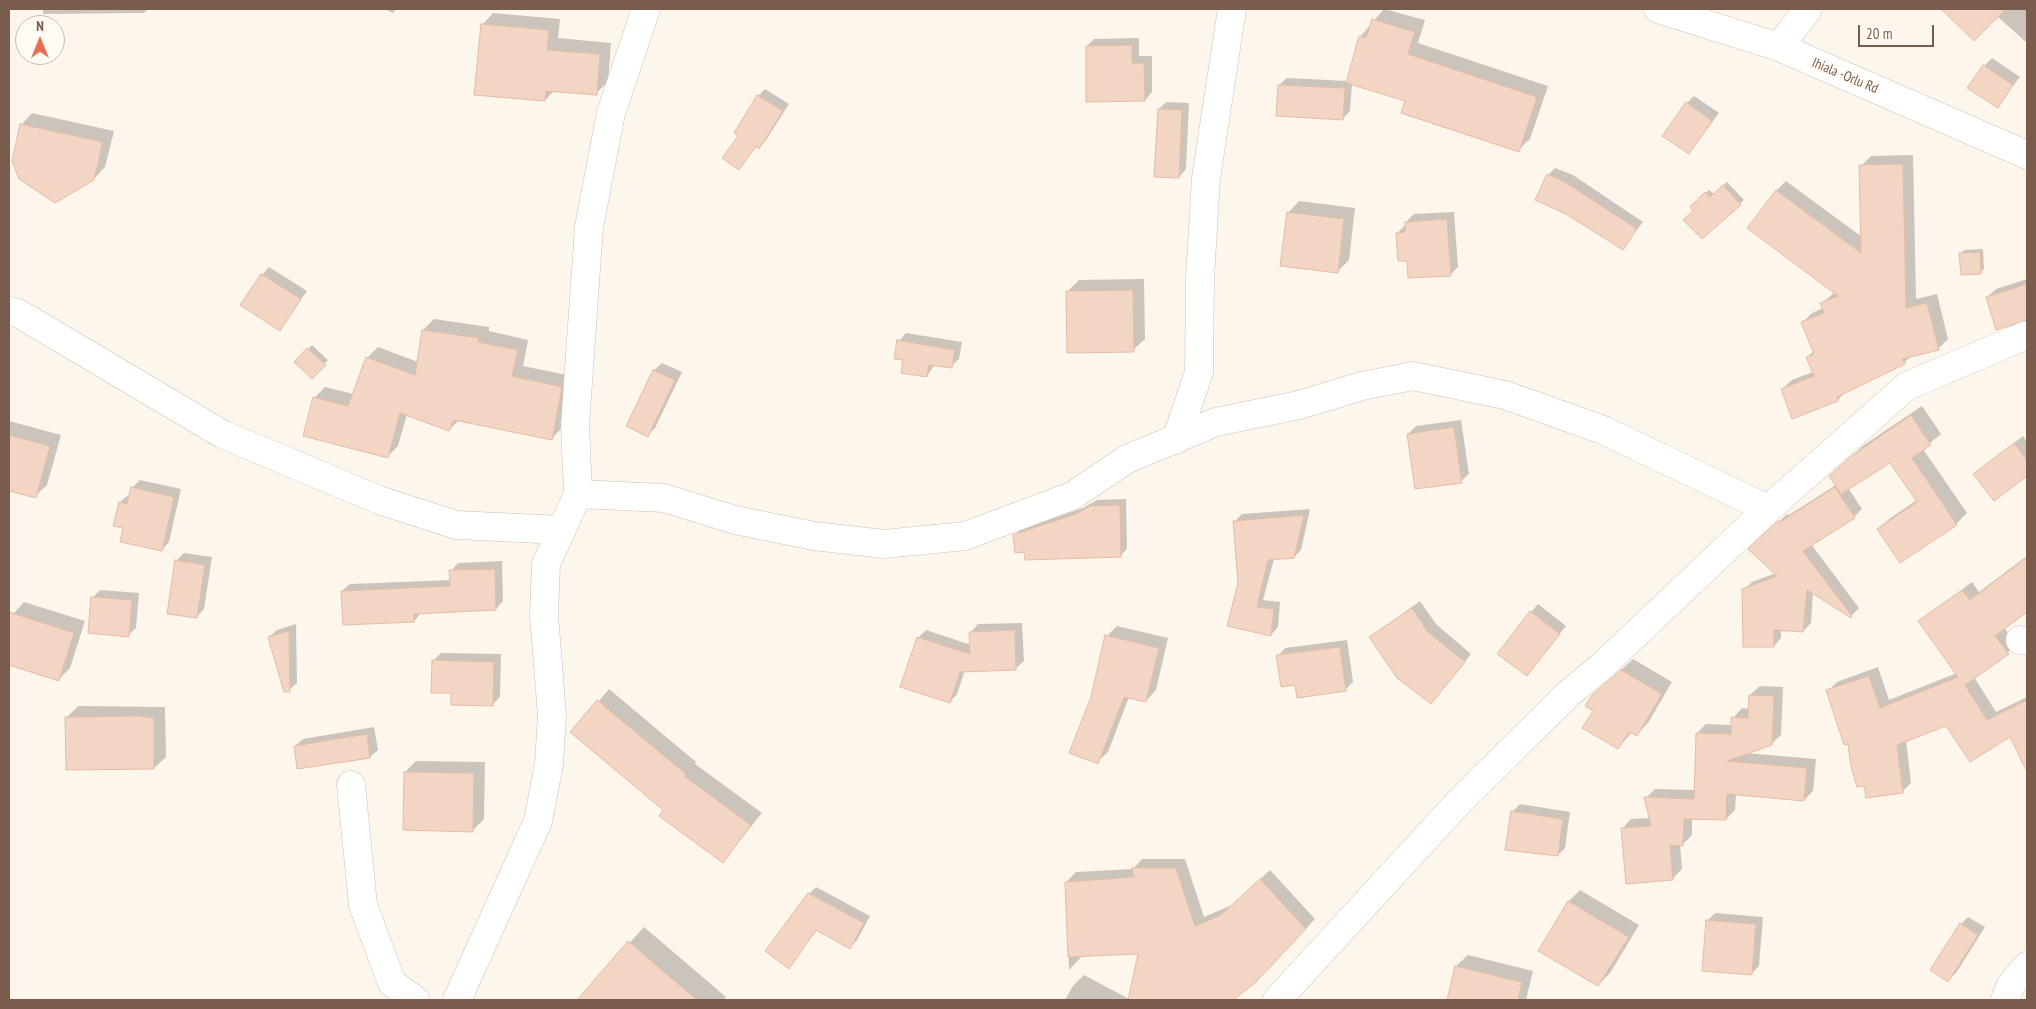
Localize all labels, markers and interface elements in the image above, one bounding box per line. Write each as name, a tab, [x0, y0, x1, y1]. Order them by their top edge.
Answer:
north arrow	[15, 15, 65, 65]
scale bar	[1861, 15, 1937, 47]
text: N	[36, 17, 44, 35]
text: 20 m	[1866, 24, 1892, 43]
street label: Ihiala -Orlu Rd	[1809, 54, 1881, 98]

